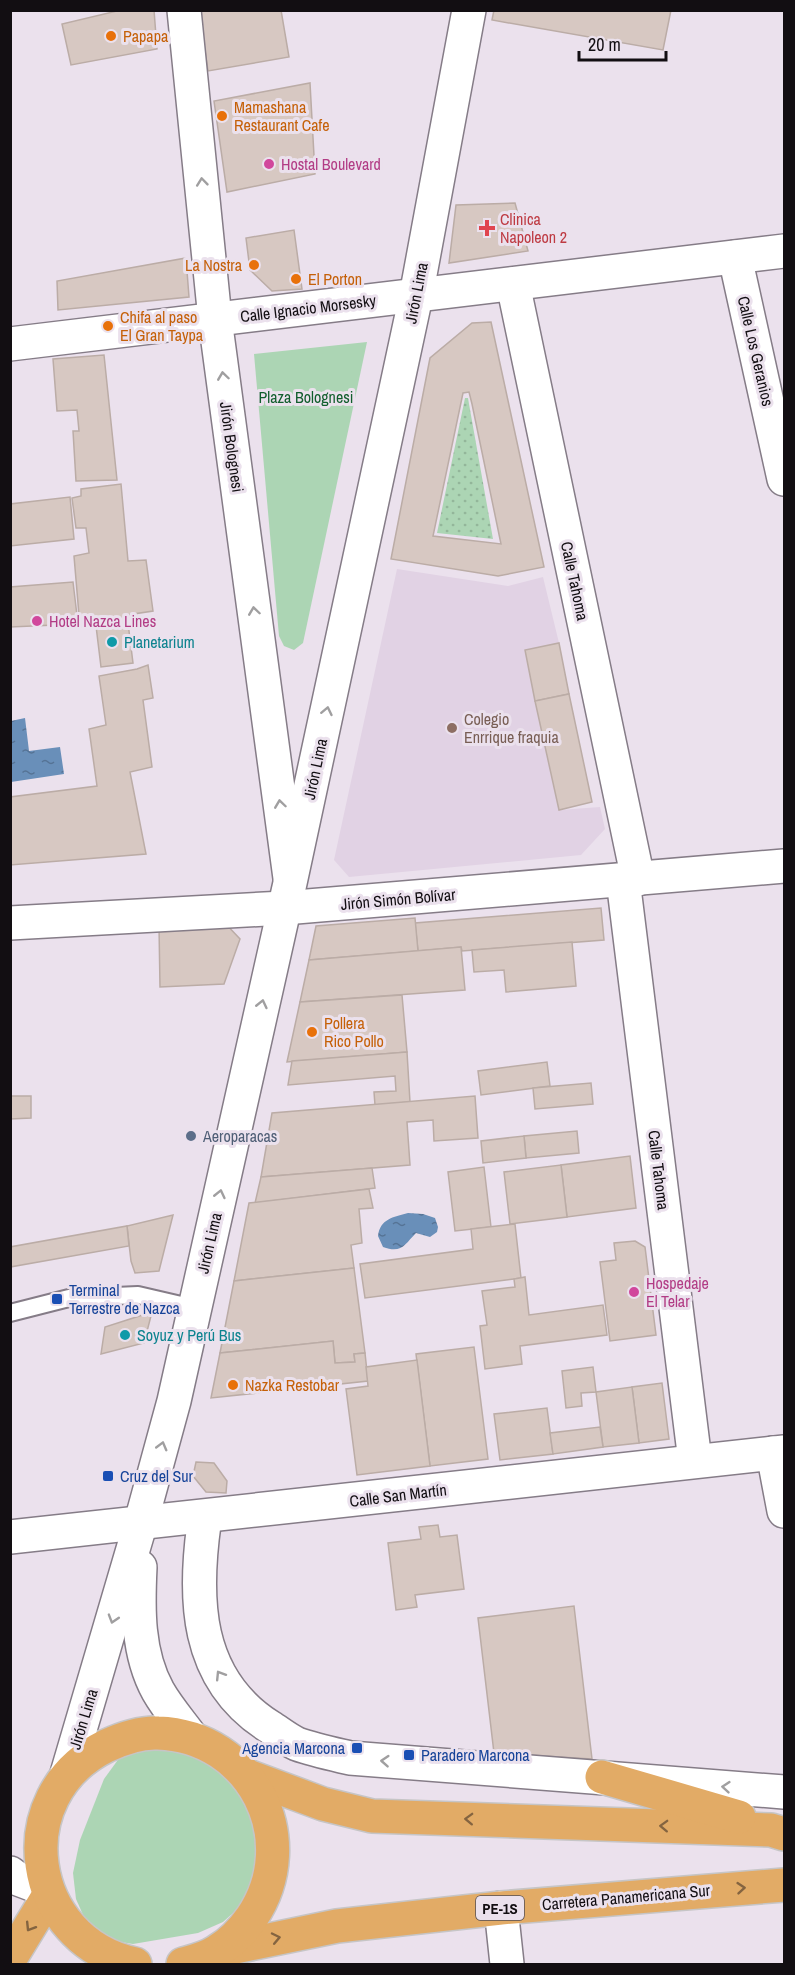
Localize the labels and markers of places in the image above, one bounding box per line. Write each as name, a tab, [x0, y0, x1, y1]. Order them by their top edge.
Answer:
place label: Papapa	[123, 25, 169, 47]
marker: Papapa	[104, 29, 118, 43]
place label: Mamashana Restaurant Cafe	[234, 96, 330, 136]
marker: Mamashana Restaurant Cafe	[215, 109, 229, 123]
place label: Hostal Boulevard	[281, 153, 381, 175]
marker: Hostal Boulevard	[262, 157, 276, 171]
place label: Clinica Napoleon 2	[500, 208, 567, 248]
marker: Clinica Napoleon 2	[478, 219, 496, 237]
place label: La Nostra	[185, 254, 243, 276]
marker: La Nostra	[247, 258, 261, 272]
place label: El Porton	[308, 268, 362, 290]
marker: El Porton	[289, 272, 303, 286]
place label: Chifa al paso El Gran Taypa	[120, 306, 204, 346]
marker: Chifa al paso El Gran Taypa	[101, 319, 115, 333]
place label: Hotel Nazca Lines	[49, 610, 156, 632]
marker: Hotel Nazca Lines	[30, 614, 44, 628]
place label: Planetarium	[124, 631, 195, 653]
marker: Planetarium	[105, 635, 119, 649]
place label: Colegio Enrrique fraquia	[464, 708, 560, 748]
marker: Colegio Enrrique fraquia	[445, 721, 459, 735]
place label: Pollera Rico Pollo	[324, 1012, 384, 1052]
marker: Pollera Rico Pollo	[305, 1025, 319, 1039]
place label: Aeroparacas	[202, 1125, 277, 1147]
marker: Aeroparacas	[184, 1129, 198, 1143]
place label: Hospedaje El Telar	[646, 1272, 709, 1312]
place label: Terminal Terrestre de Nazca	[69, 1279, 181, 1319]
marker: Hospedaje El Telar	[627, 1285, 641, 1299]
marker: Terminal Terrestre de Nazca	[50, 1292, 64, 1306]
place label: Soyuz y Perú Bus	[137, 1324, 241, 1346]
marker: Soyuz y Perú Bus	[118, 1328, 132, 1342]
place label: Nazka Restobar	[245, 1374, 340, 1396]
marker: Nazka Restobar	[226, 1378, 240, 1392]
place label: Cruz del Sur	[120, 1465, 194, 1487]
marker: Cruz del Sur	[101, 1469, 115, 1483]
place label: Agencia Marcona	[241, 1737, 346, 1759]
marker: Agencia Marcona	[350, 1741, 364, 1755]
place label: Paradero Marcona	[421, 1744, 530, 1766]
marker: Paradero Marcona	[402, 1748, 416, 1762]

